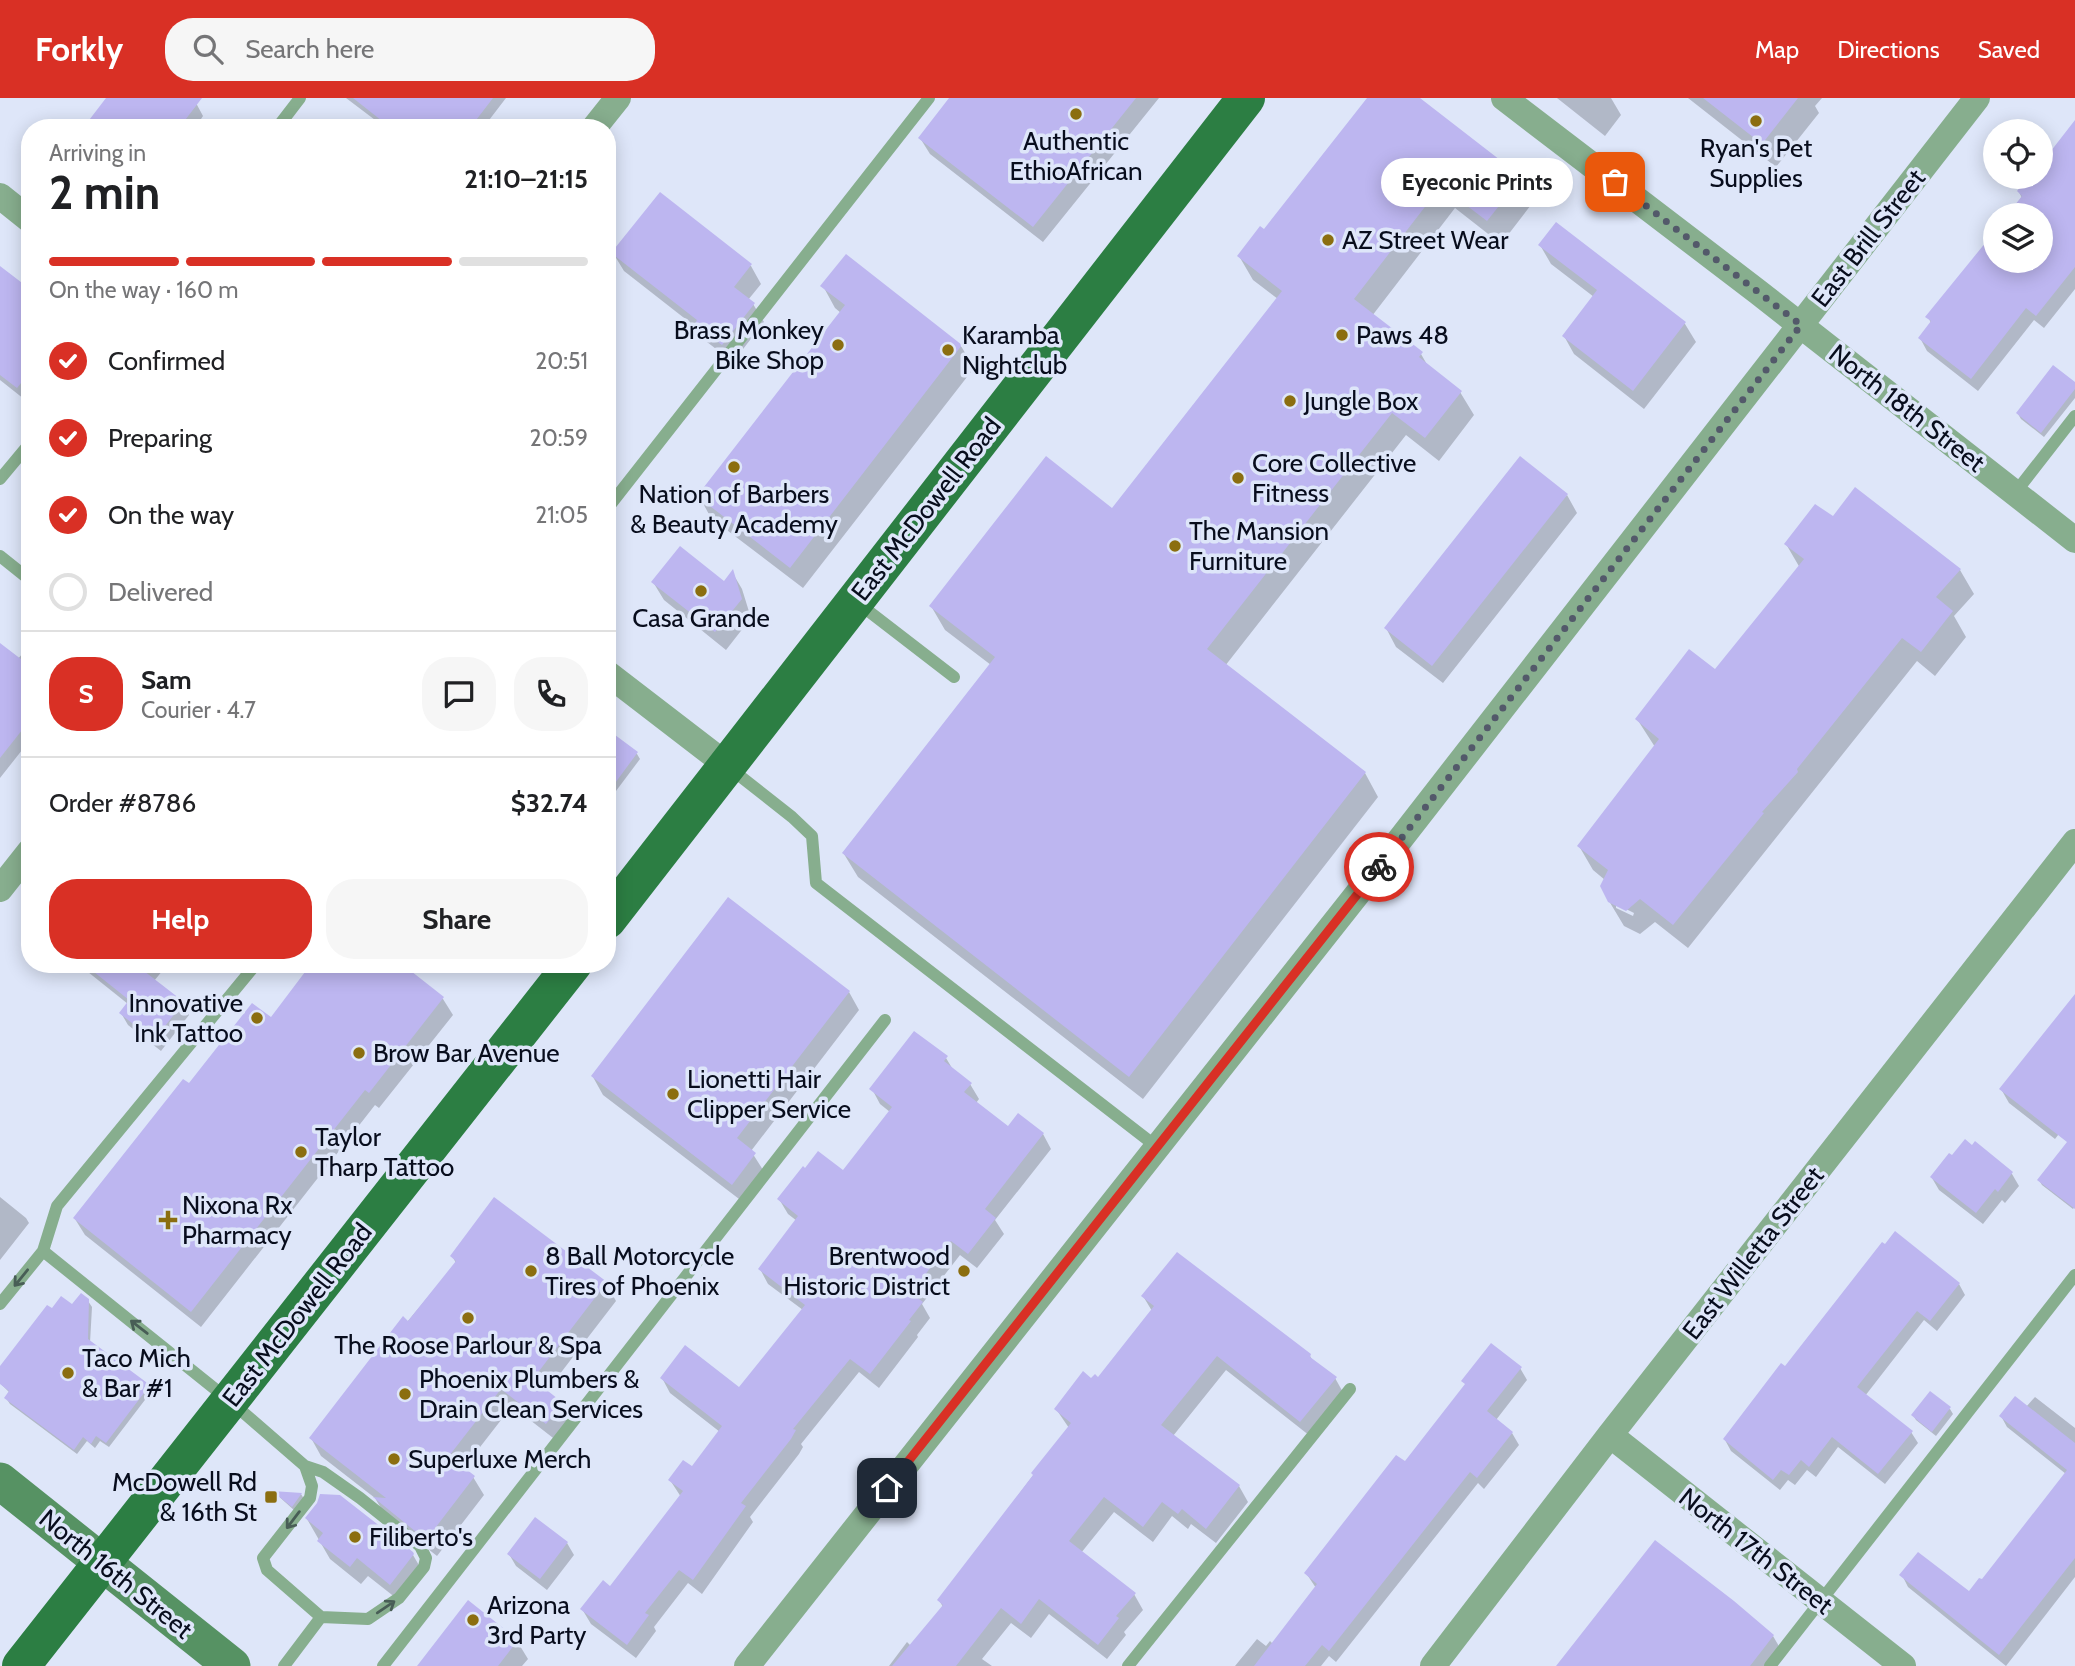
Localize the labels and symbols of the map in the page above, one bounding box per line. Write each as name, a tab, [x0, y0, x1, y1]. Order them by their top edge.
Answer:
marker: Authentic EthioAfrican	[1068, 106, 1084, 122]
marker: Ryan's Pet Supplies	[1748, 113, 1764, 129]
place label: Authentic EthioAfrican	[1009, 125, 1143, 187]
place label: Ryan's Pet Supplies	[1700, 132, 1812, 194]
pin	[1585, 152, 1645, 212]
callout: Eyeconic Prints	[1380, 158, 1573, 206]
street label: East Brill Street	[1804, 162, 1932, 313]
place label: AZ Street Wear	[1342, 224, 1509, 256]
marker: AZ Street Wear	[1320, 232, 1336, 248]
place label: Brass Monkey Bike Shop	[674, 314, 824, 376]
place label: Karamba Nightclub	[962, 319, 1067, 381]
place label: Paws 48	[1356, 319, 1449, 351]
marker: Paws 48	[1334, 327, 1350, 343]
marker: Brass Monkey Bike Shop	[830, 337, 846, 353]
street label: North 18th Street	[1823, 337, 1991, 479]
marker: Karamba Nightclub	[940, 342, 956, 358]
place label: Jungle Box	[1303, 385, 1419, 417]
marker: Jungle Box	[1282, 393, 1298, 409]
street label: East McDowell Road	[844, 411, 1008, 607]
place label: Core Collective Fitness	[1252, 447, 1416, 509]
marker: Nation of Barbers & Beauty Academy	[726, 459, 742, 475]
marker: Core Collective Fitness	[1230, 470, 1246, 486]
place label: Nation of Barbers & Beauty Academy	[630, 478, 838, 540]
place label: The Mansion Furniture	[1189, 515, 1329, 577]
marker: The Mansion Furniture	[1167, 538, 1183, 554]
marker: Casa Grande	[693, 583, 709, 599]
place label: Casa Grande	[632, 602, 770, 634]
courier	[1344, 832, 1414, 902]
place label: Innovative Ink Tattoo	[128, 987, 243, 1049]
marker: Innovative Ink Tattoo	[249, 1010, 265, 1026]
place label: Brow Bar Avenue	[373, 1037, 560, 1069]
marker: Brow Bar Avenue	[351, 1045, 367, 1061]
place label: Lionetti Hair Clipper Service	[687, 1063, 851, 1125]
marker: Lionetti Hair Clipper Service	[665, 1086, 681, 1102]
place label: Taylor Tharp Tattoo	[315, 1121, 454, 1183]
marker: Taylor Tharp Tattoo	[293, 1144, 309, 1160]
street label: East Willetta Street	[1676, 1160, 1831, 1346]
place label: Nixona Rx Pharmacy	[182, 1189, 293, 1251]
marker: Nixona Rx Pharmacy	[160, 1212, 176, 1228]
street label: East McDowell Road	[215, 1217, 379, 1413]
place label: 8 Ball Motorcycle Tires of Phoenix	[545, 1240, 734, 1302]
place label: Brentwood Historic District	[783, 1240, 950, 1302]
marker: 8 Ball Motorcycle Tires of Phoenix	[523, 1263, 539, 1279]
marker: Brentwood Historic District	[956, 1263, 972, 1279]
one-way arrow	[14, 1268, 29, 1286]
marker: The Roose Parlour & Spa	[460, 1310, 476, 1326]
one-way arrow	[130, 1320, 148, 1335]
place label: The Roose Parlour & Spa	[334, 1329, 602, 1361]
place label: Taco Mich & Bar #1	[82, 1342, 191, 1404]
place label: Phoenix Plumbers & Drain Clean Services	[419, 1363, 643, 1425]
marker: Taco Mich & Bar #1	[60, 1365, 76, 1381]
marker: Phoenix Plumbers & Drain Clean Services	[397, 1386, 413, 1402]
place label: Superluxe Merch	[408, 1443, 591, 1475]
marker: Superluxe Merch	[386, 1451, 402, 1467]
pin	[857, 1458, 917, 1518]
place label: McDowell Rd & 16th St	[112, 1466, 257, 1528]
street label: North 17th Street	[1673, 1481, 1839, 1621]
marker: McDowell Rd & 16th St	[263, 1489, 279, 1505]
street label: North 16th Street	[33, 1502, 199, 1646]
one-way arrow	[286, 1510, 301, 1529]
place label: Filiberto's	[369, 1521, 473, 1553]
marker: Filiberto's	[347, 1529, 363, 1545]
place label: Arizona 3rd Party	[487, 1589, 586, 1651]
one-way arrow	[376, 1600, 395, 1614]
marker: Arizona 3rd Party	[465, 1612, 481, 1628]

